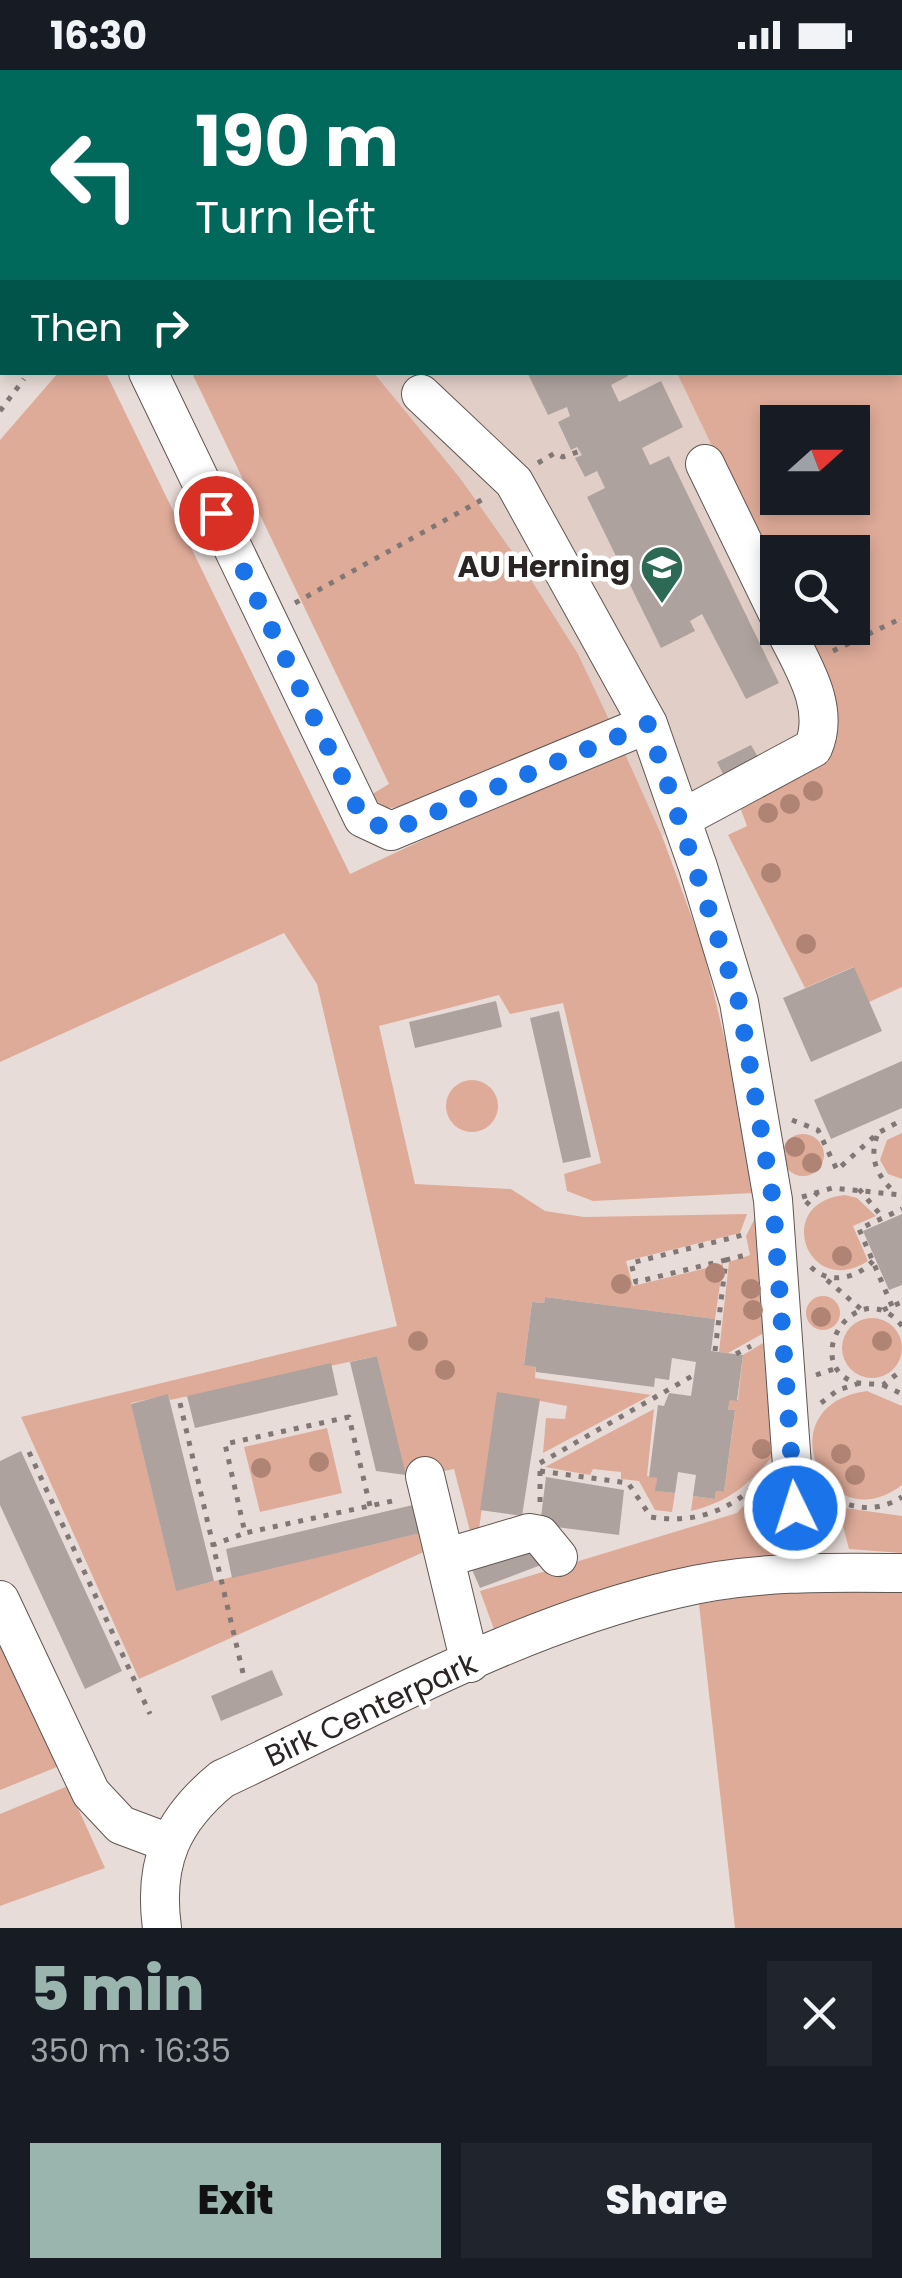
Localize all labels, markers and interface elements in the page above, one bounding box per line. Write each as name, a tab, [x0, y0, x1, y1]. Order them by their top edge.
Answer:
text: 16:30	[50, 9, 147, 62]
text: 190 m	[195, 92, 399, 191]
icon: left	[30, 110, 160, 240]
text: Turn left	[195, 186, 376, 249]
icon: right	[143, 300, 198, 355]
text: Then	[30, 301, 123, 354]
north arrow	[760, 405, 870, 515]
map controls	[760, 405, 870, 645]
pin	[174, 471, 259, 556]
icon: arrive	[189, 486, 244, 541]
button: search	[760, 535, 870, 645]
school or university icon: AU Herning	[639, 544, 685, 605]
place label: AU Herning	[457, 545, 630, 588]
position arrow	[743, 1456, 847, 1560]
street label: Birk Centerpark	[258, 1641, 484, 1777]
text: 5 min	[30, 1947, 204, 2031]
button: close	[767, 1961, 872, 2066]
text: 350 m · 16:35	[30, 2028, 231, 2073]
button: Exit	[30, 2143, 441, 2258]
button: Share	[461, 2143, 872, 2258]

